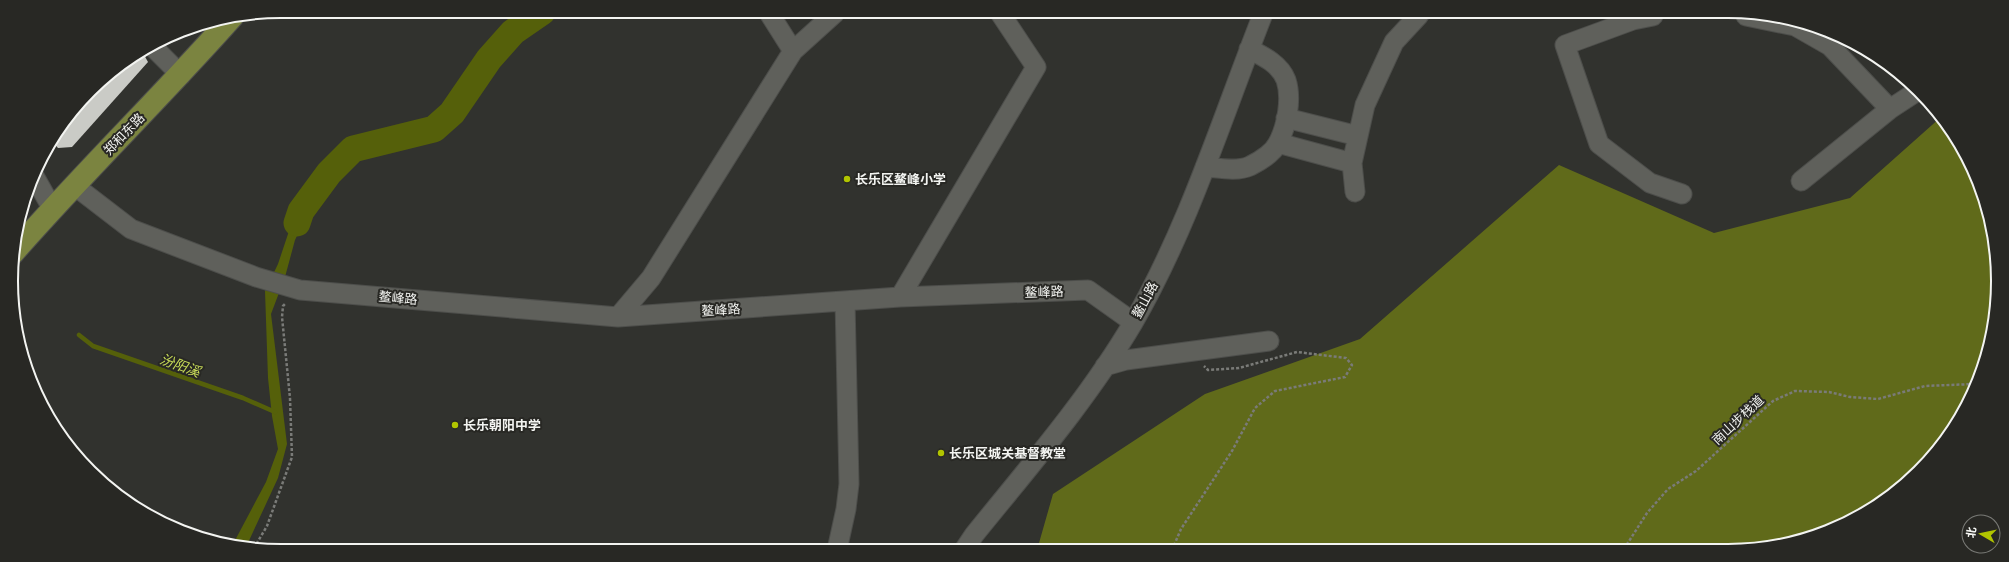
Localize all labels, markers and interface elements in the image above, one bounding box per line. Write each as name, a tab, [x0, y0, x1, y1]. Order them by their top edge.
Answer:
street label: 郑和东路	[101, 110, 147, 158]
place label: 长乐区鳌峰小学	[855, 172, 946, 187]
marker: 长乐区鳌峰小学	[842, 174, 852, 184]
street label: 鳌山路	[1129, 279, 1161, 321]
street label: 鳌峰路	[1024, 284, 1064, 300]
street label: 鳌峰路	[378, 289, 418, 307]
street label: 鳌峰路	[701, 301, 741, 319]
water label: 汾阳溪	[158, 352, 204, 381]
street label: 南山步栈道	[1709, 392, 1767, 448]
place label: 长乐朝阳中学	[463, 418, 541, 433]
marker: 长乐朝阳中学	[450, 420, 460, 430]
place label: 长乐区城关基督教堂	[949, 446, 1066, 461]
marker: 长乐区城关基督教堂	[936, 448, 946, 458]
north arrow	[1961, 514, 2001, 554]
text: 北	[1964, 526, 1978, 539]

